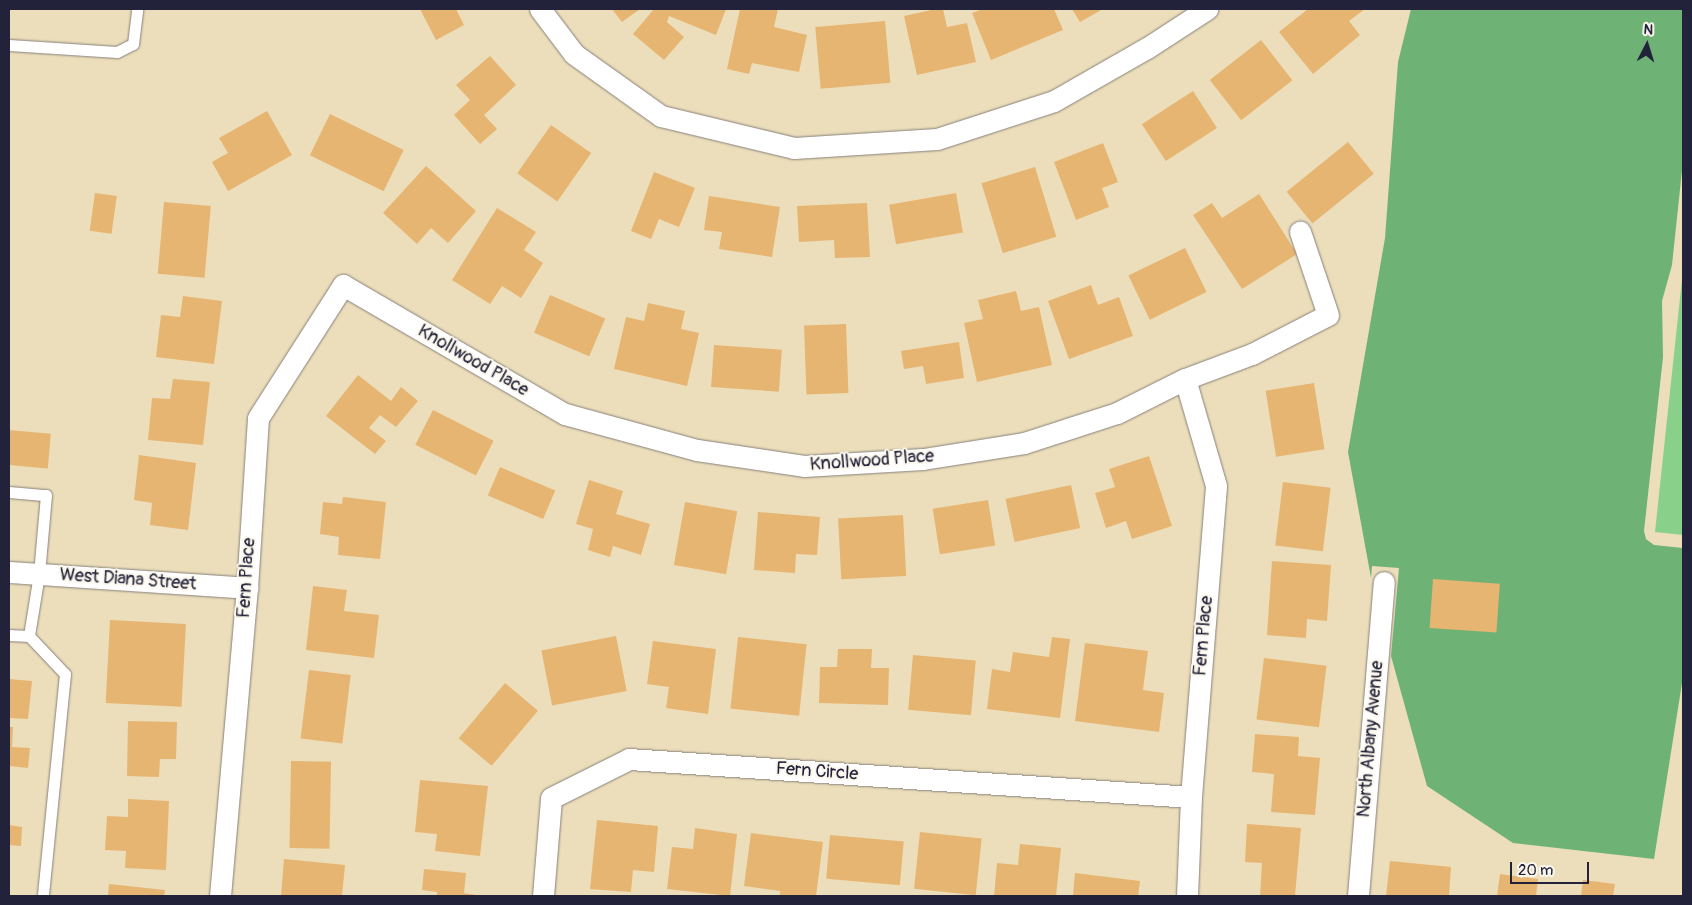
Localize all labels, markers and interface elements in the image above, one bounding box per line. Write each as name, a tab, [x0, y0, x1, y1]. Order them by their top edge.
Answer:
north arrow	[1622, 20, 1672, 70]
text: N	[1643, 21, 1654, 38]
street label: Knollwood Place	[414, 321, 532, 401]
street label: Knollwood Place	[809, 446, 935, 476]
street label: Fern Place	[233, 537, 261, 619]
street label: West Diana Street	[59, 564, 197, 596]
street label: Fern Place	[1190, 595, 1218, 677]
street label: North Albany Avenue	[1353, 660, 1389, 818]
street label: Fern Circle	[775, 758, 859, 786]
scale bar	[1512, 852, 1591, 884]
text: 20 m	[1518, 861, 1553, 880]

